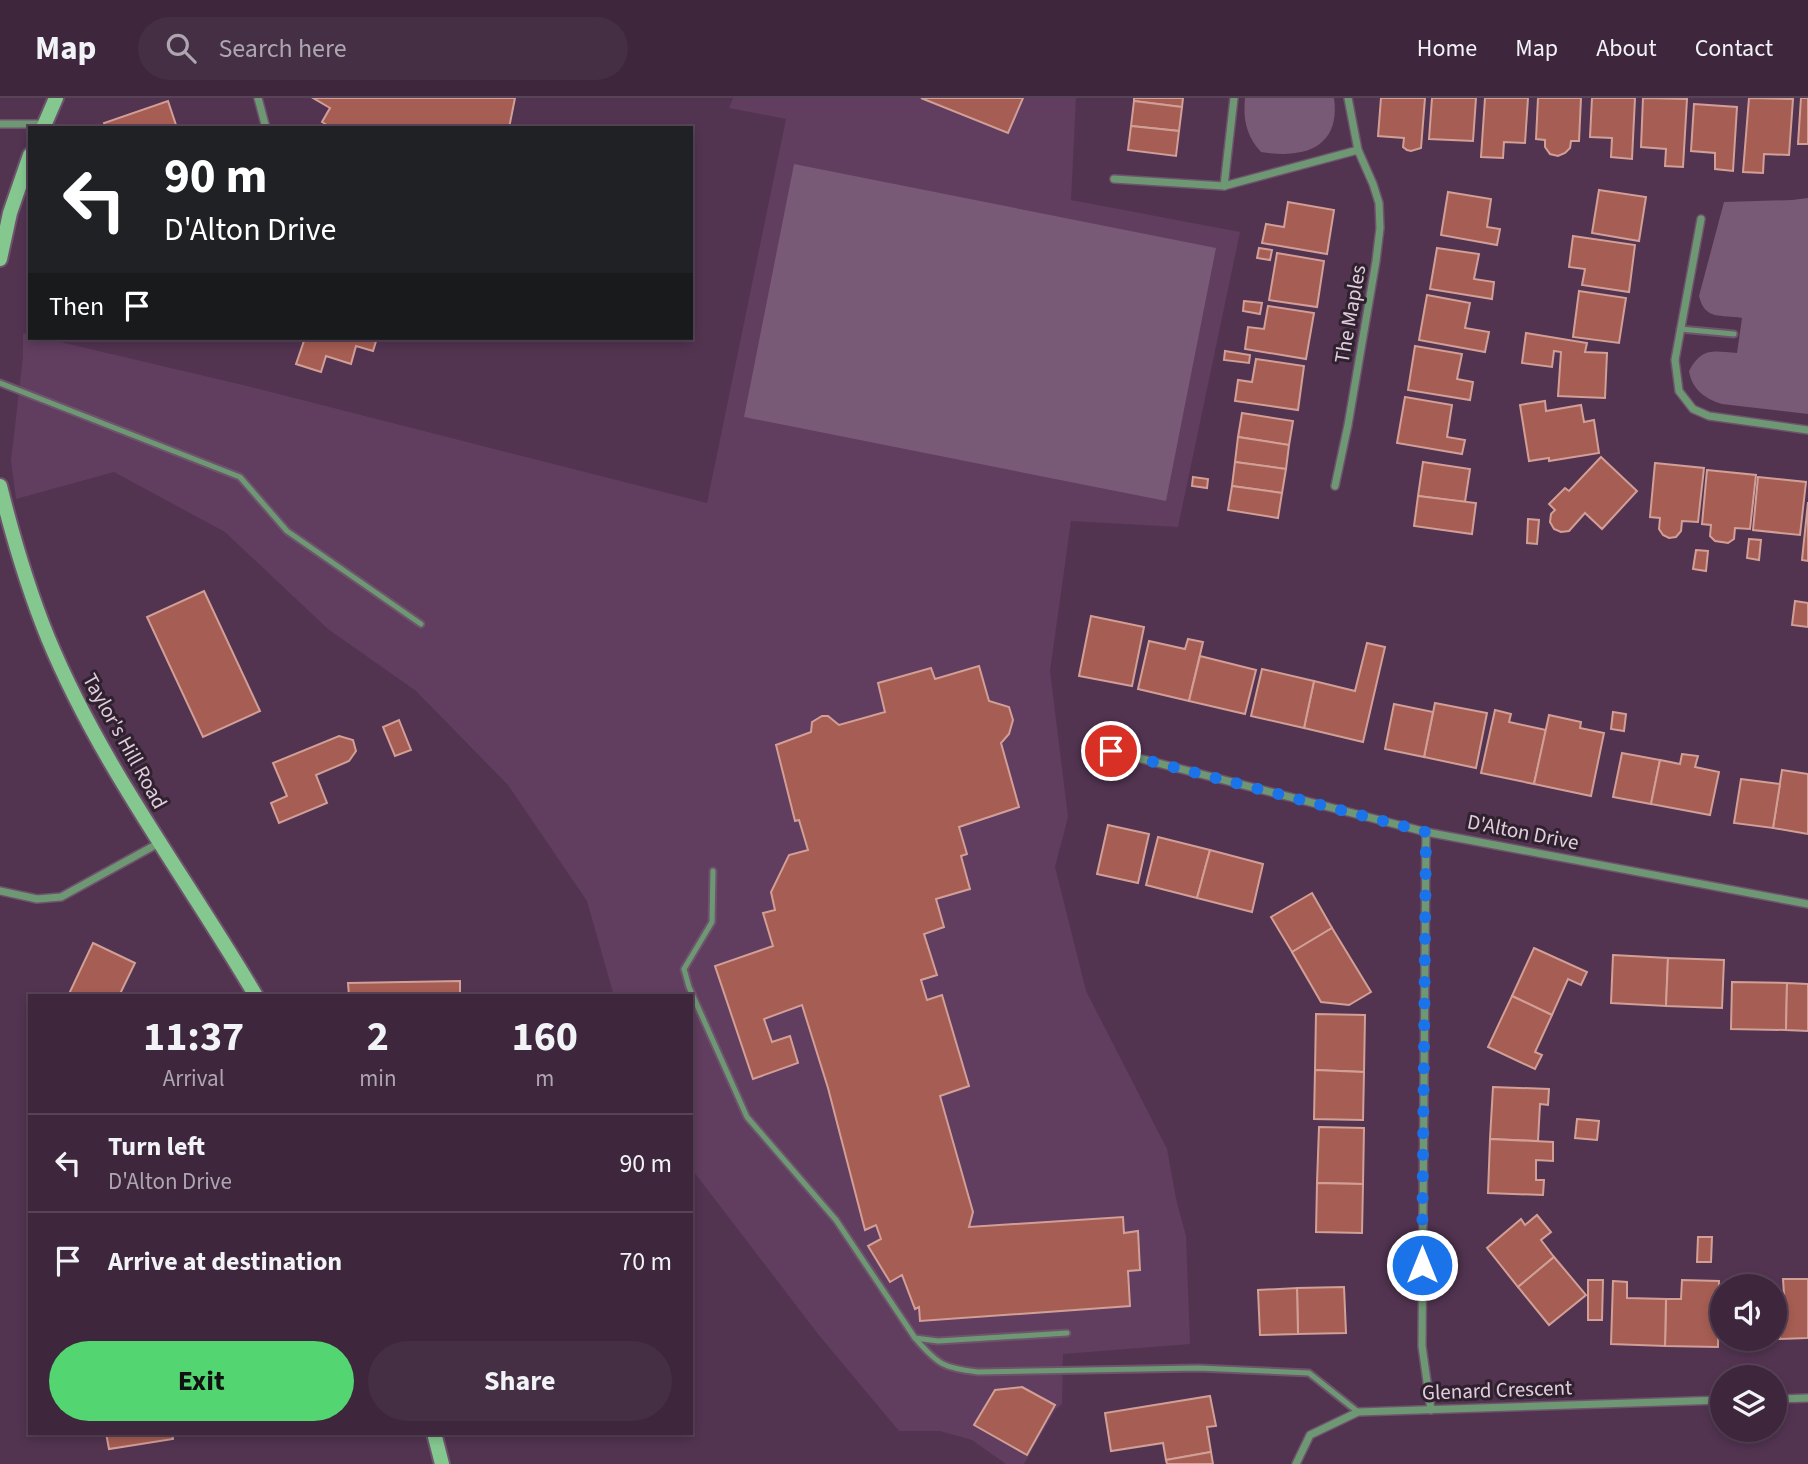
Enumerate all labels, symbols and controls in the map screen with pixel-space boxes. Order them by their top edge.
search box [138,17,628,80]
text: Map [35,25,96,72]
icon: search [162,29,200,67]
text: Search here [218,30,347,67]
text: Home [1417,31,1477,66]
text: Map [1515,31,1558,66]
text: About [1596,31,1657,66]
text: Contact [1695,31,1773,66]
text: 90 m [164,142,268,212]
icon: left [49,154,140,245]
text: D'Alton Drive [164,207,336,253]
street label: The Maples [1327,262,1373,366]
icon: arrive [118,287,156,325]
text: Then [49,288,104,325]
street label: Taylor's Hill Road [75,668,175,814]
pin [1081,721,1141,781]
icon: arrive [1092,732,1130,770]
street label: D'Alton Drive [1465,806,1581,858]
text: 11:37 [143,1007,244,1067]
text: 2 [367,1007,389,1067]
text: 160 [511,1007,578,1067]
text: Arrival [163,1062,225,1095]
text: min [359,1062,397,1095]
text: m [535,1062,554,1095]
text: Turn left [108,1128,205,1165]
icon: left [49,1144,87,1182]
text: 90 m [619,1145,672,1182]
text: D'Alton Drive [108,1165,232,1198]
position arrow [1385,1228,1459,1302]
icon: arrive [49,1242,87,1280]
text: Arrive at destination [108,1243,342,1280]
text: 70 m [619,1243,672,1280]
map controls [1710,1274,1787,1442]
button: sound [1710,1274,1787,1351]
button: Exit [49,1341,354,1421]
button: Share [368,1341,672,1421]
button: layers [1710,1365,1787,1442]
street label: Glenard Crescent [1421,1372,1573,1408]

